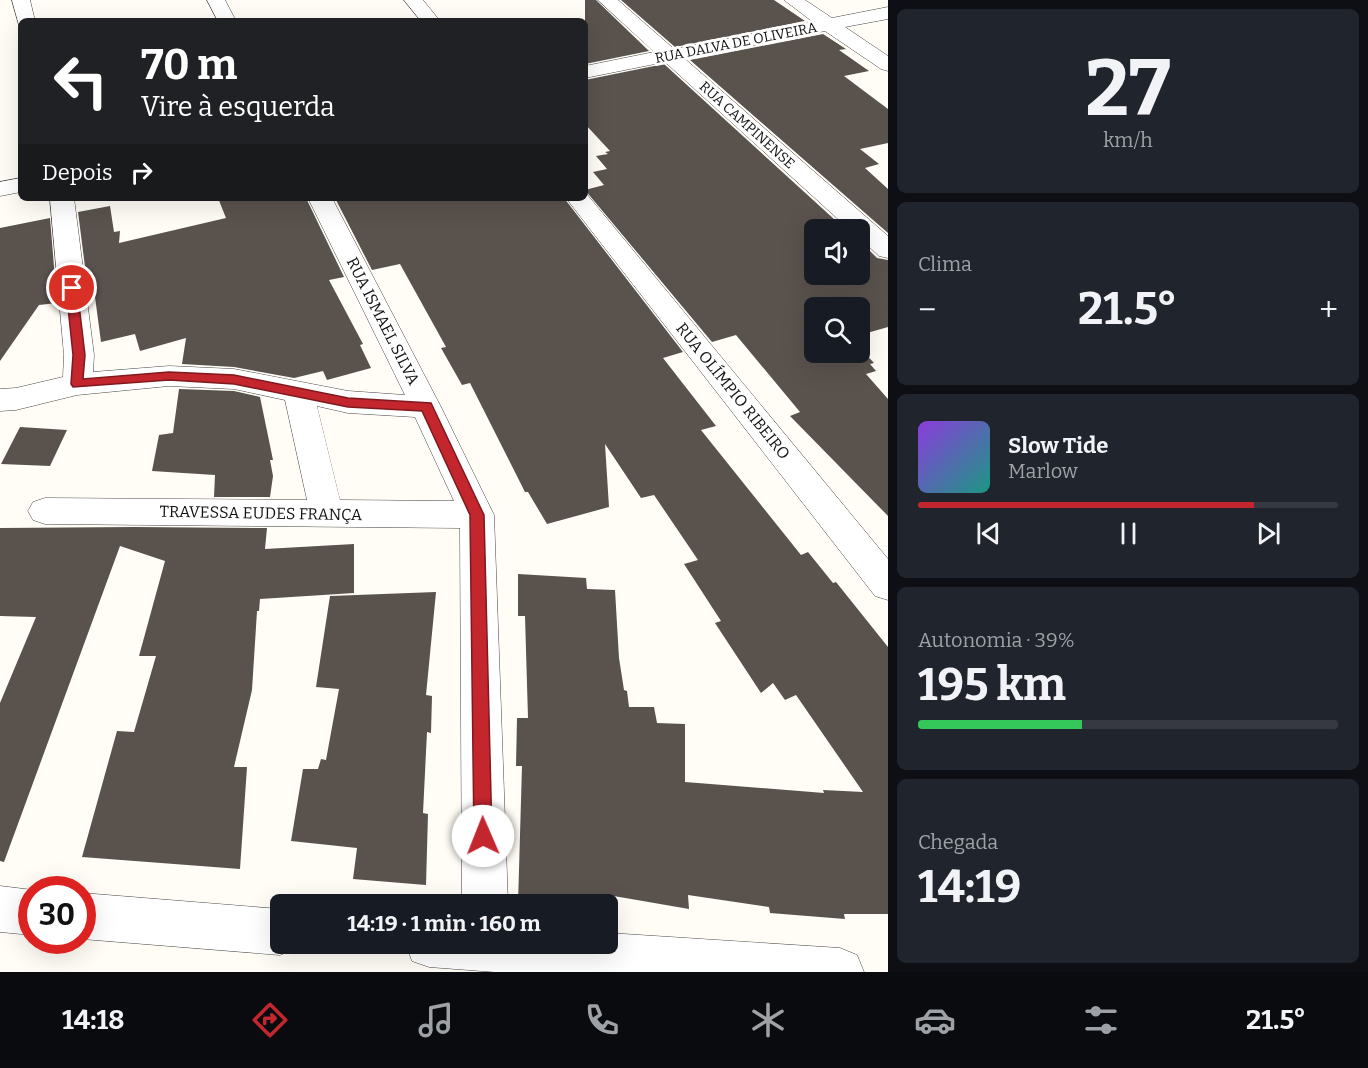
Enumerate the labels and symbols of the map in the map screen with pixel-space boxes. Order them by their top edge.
street label: RUA DALVA DE OLIVEIRA [654,19,818,67]
street label: RUA CAMPINENSE [696,78,798,172]
street label: RUA ISMAEL SILVA [343,254,424,389]
pin [46,262,97,313]
street label: RUA OLÍMPIO RIBEIRO [672,318,795,463]
street label: TRAVESSA EUDES FRANÇA [160,502,363,524]
position arrow [451,804,515,868]
speed limit sign: 30 [18,876,96,954]

